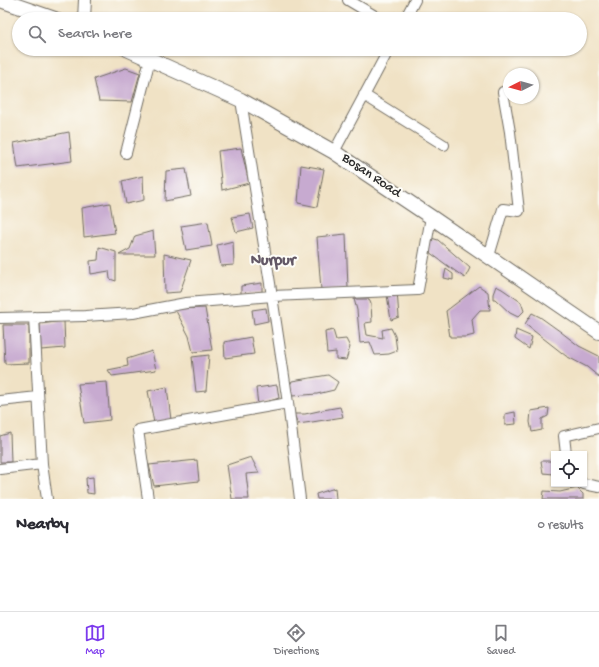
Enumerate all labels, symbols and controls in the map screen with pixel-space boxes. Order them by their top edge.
search box [12,12,587,56]
icon: search [26,23,48,45]
text: Search here [58,25,132,43]
north arrow [503,68,539,104]
street label: Bosan Road [337,149,405,203]
district label: Nurpur [251,252,298,271]
map controls [551,451,587,487]
button: locate [551,451,587,487]
text: Nearby [16,515,69,535]
text: 0 results [537,518,583,533]
tab: Map [84,622,106,658]
tab: Directions [274,622,319,658]
tab: Saved [487,622,515,658]

